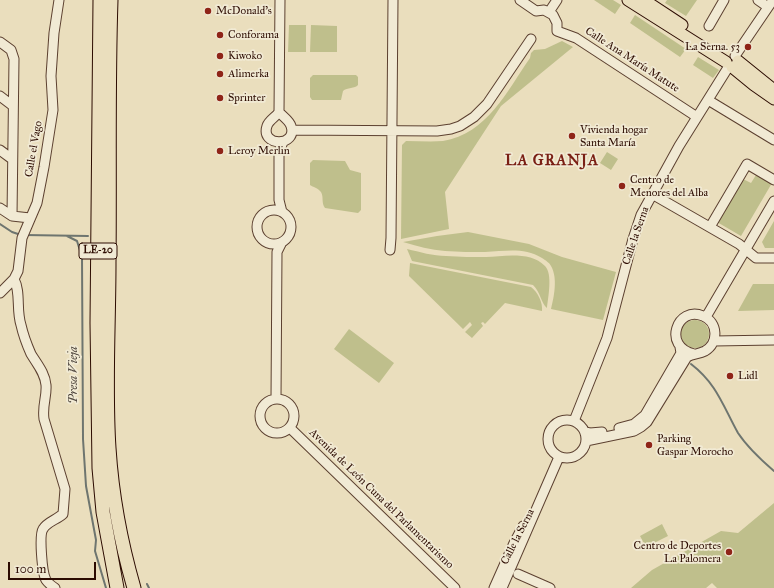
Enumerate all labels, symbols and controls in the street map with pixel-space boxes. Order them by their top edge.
place label: McDonald's [216,4,272,18]
marker: McDonald's [203,6,213,16]
street label: Calle Ana María Matute [582,25,682,95]
place label: Conforama [228,28,279,42]
marker: Conforama [215,30,225,40]
place label: La Serna. 53 [685,40,740,54]
marker: La Serna. 53 [743,42,753,52]
place label: Kiwoko [228,49,262,63]
marker: Kiwoko [215,51,225,61]
place label: Alimerka [228,67,269,81]
marker: Alimerka [215,69,225,79]
place label: Sprinter [228,91,265,105]
marker: Sprinter [215,93,225,103]
street label: Calle el Vago [23,120,45,178]
place label: Vivienda hogar Santa María [580,123,648,149]
marker: Vivienda hogar Santa María [567,131,577,141]
place label: Leroy Merlin [228,144,290,158]
marker: Leroy Merlin [215,146,225,156]
district label: LA GRANJA [505,152,599,170]
place label: Centro de Menores del Alba [630,173,708,199]
marker: Centro de Menores del Alba [617,181,627,191]
street label: Calle la Serna [620,205,652,267]
road number: LE-20 [79,243,117,259]
water label: Presa Vieja [67,346,81,404]
place label: Lidl [738,369,758,383]
marker: Lidl [725,371,735,381]
street label: Avenida de León Cuna del Parlamentarismo [306,426,456,572]
place label: Parking Gaspar Morocho [657,432,733,458]
marker: Parking Gaspar Morocho [644,440,654,450]
street label: Calle la Serna [498,507,538,567]
place label: Centro de Deportes La Palomera [634,539,721,565]
marker: Centro de Deportes La Palomera [724,547,734,557]
scale bar [10,554,98,580]
text: 100 m [15,562,46,576]

